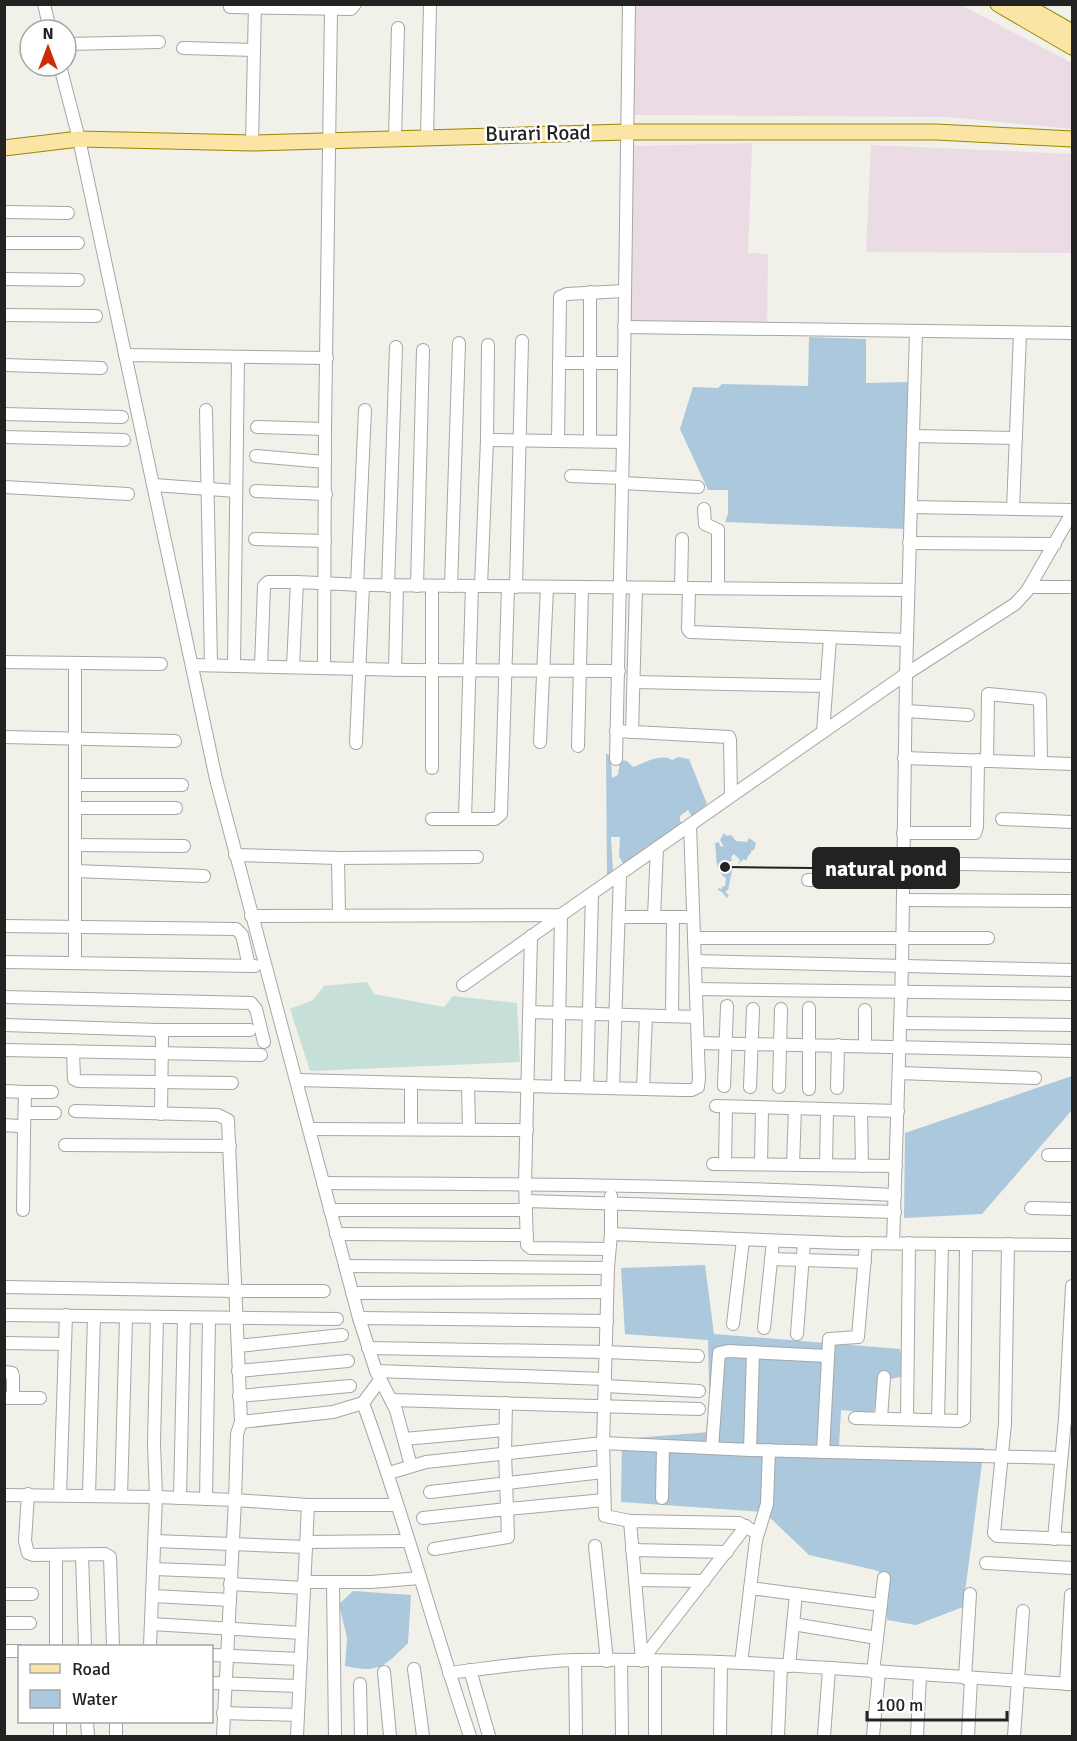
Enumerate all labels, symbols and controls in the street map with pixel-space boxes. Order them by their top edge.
north arrow [18,18,78,78]
text: N [42,24,54,44]
street label: Burari Road [485,119,591,147]
callout: natural pond [813,848,959,888]
text: natural pond [825,855,947,882]
legend [18,1645,213,1723]
text: Road [72,1658,111,1680]
scale bar [867,1684,1006,1722]
text: Water [72,1688,118,1710]
text: 100 m [876,1694,923,1716]

